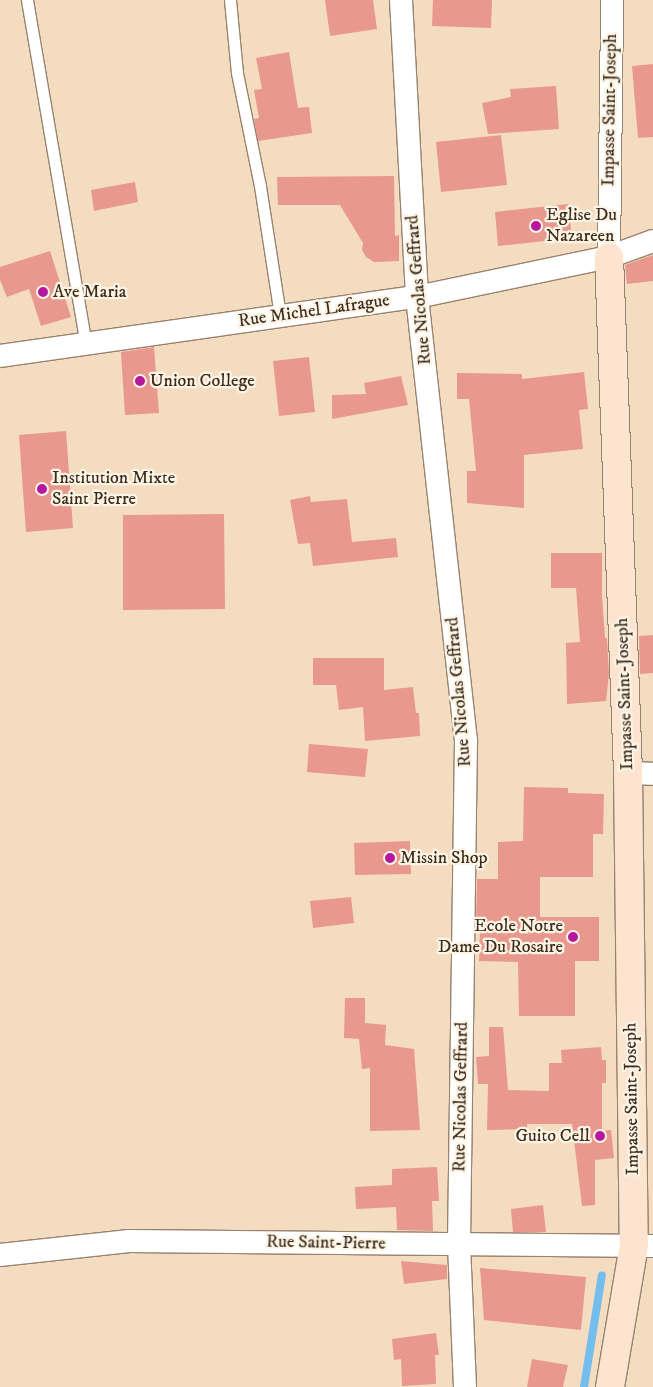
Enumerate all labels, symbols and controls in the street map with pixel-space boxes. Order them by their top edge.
street label: Impasse Saint-Joseph [598,34,622,186]
place label: Eglise Du Nazareen [546,205,617,248]
street label: Rue Nicolas Geffrard [402,214,436,366]
marker: Eglise Du Nazareen [530,220,542,232]
place label: Ave Maria [53,281,126,303]
marker: Ave Maria [37,286,49,298]
street label: Rue Michel Lafrague [237,290,391,332]
place label: Union College [150,370,255,392]
marker: Union College [134,375,146,387]
place label: Institution Mixte Saint Pierre [52,468,175,510]
marker: Institution Mixte Saint Pierre [36,483,48,495]
street label: Rue Nicolas Geffrard [442,616,476,768]
street label: Impasse Saint-Joseph [612,617,638,771]
place label: Missin Shop [400,847,488,869]
marker: Missin Shop [384,852,396,864]
place label: Ecole Notre Dame Du Rosaire [438,916,563,959]
marker: Ecole Notre Dame Du Rosaire [567,931,579,943]
street label: Rue Nicolas Geffrard [449,1022,473,1172]
street label: Impasse Saint-Joseph [620,1023,644,1175]
place label: Guito Cell [516,1125,590,1147]
marker: Guito Cell [594,1130,606,1142]
street label: Rue Saint-Pierre [266,1231,386,1255]

